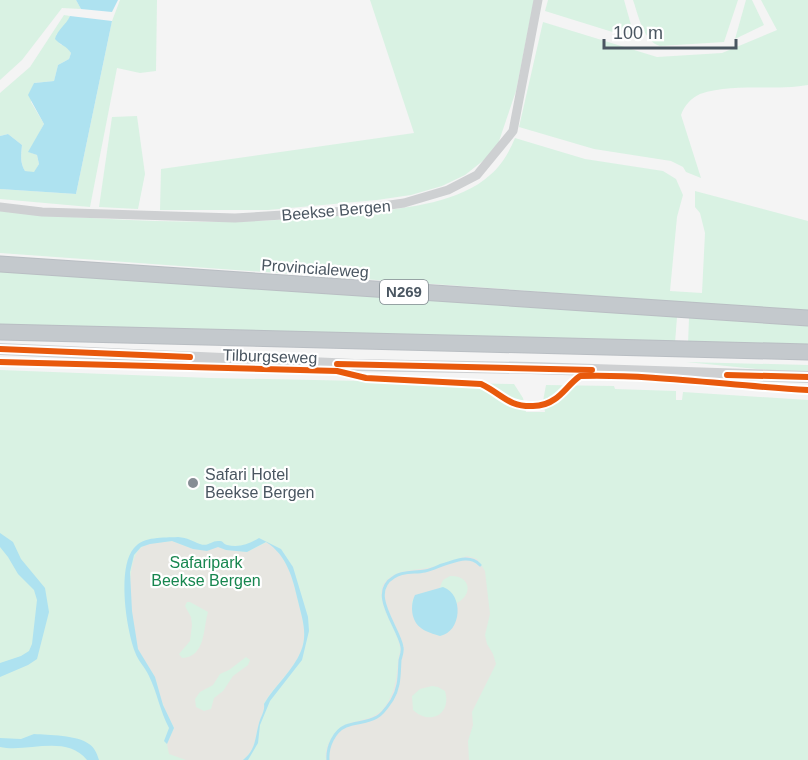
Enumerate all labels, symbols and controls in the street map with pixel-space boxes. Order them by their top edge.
scale bar [604,12,736,50]
text: 100 m [613,23,663,43]
street label: Beekse Bergen [281,197,391,224]
street label: Provincialeweg [261,256,369,281]
road number: N269 [380,280,428,304]
street label: Tilburgseweg [222,346,318,367]
place label: Safari Hotel Beekse Bergen [205,466,314,501]
marker: Safari Hotel Beekse Bergen [186,476,200,490]
park label: Safaripark Beekse Bergen [151,554,261,589]

